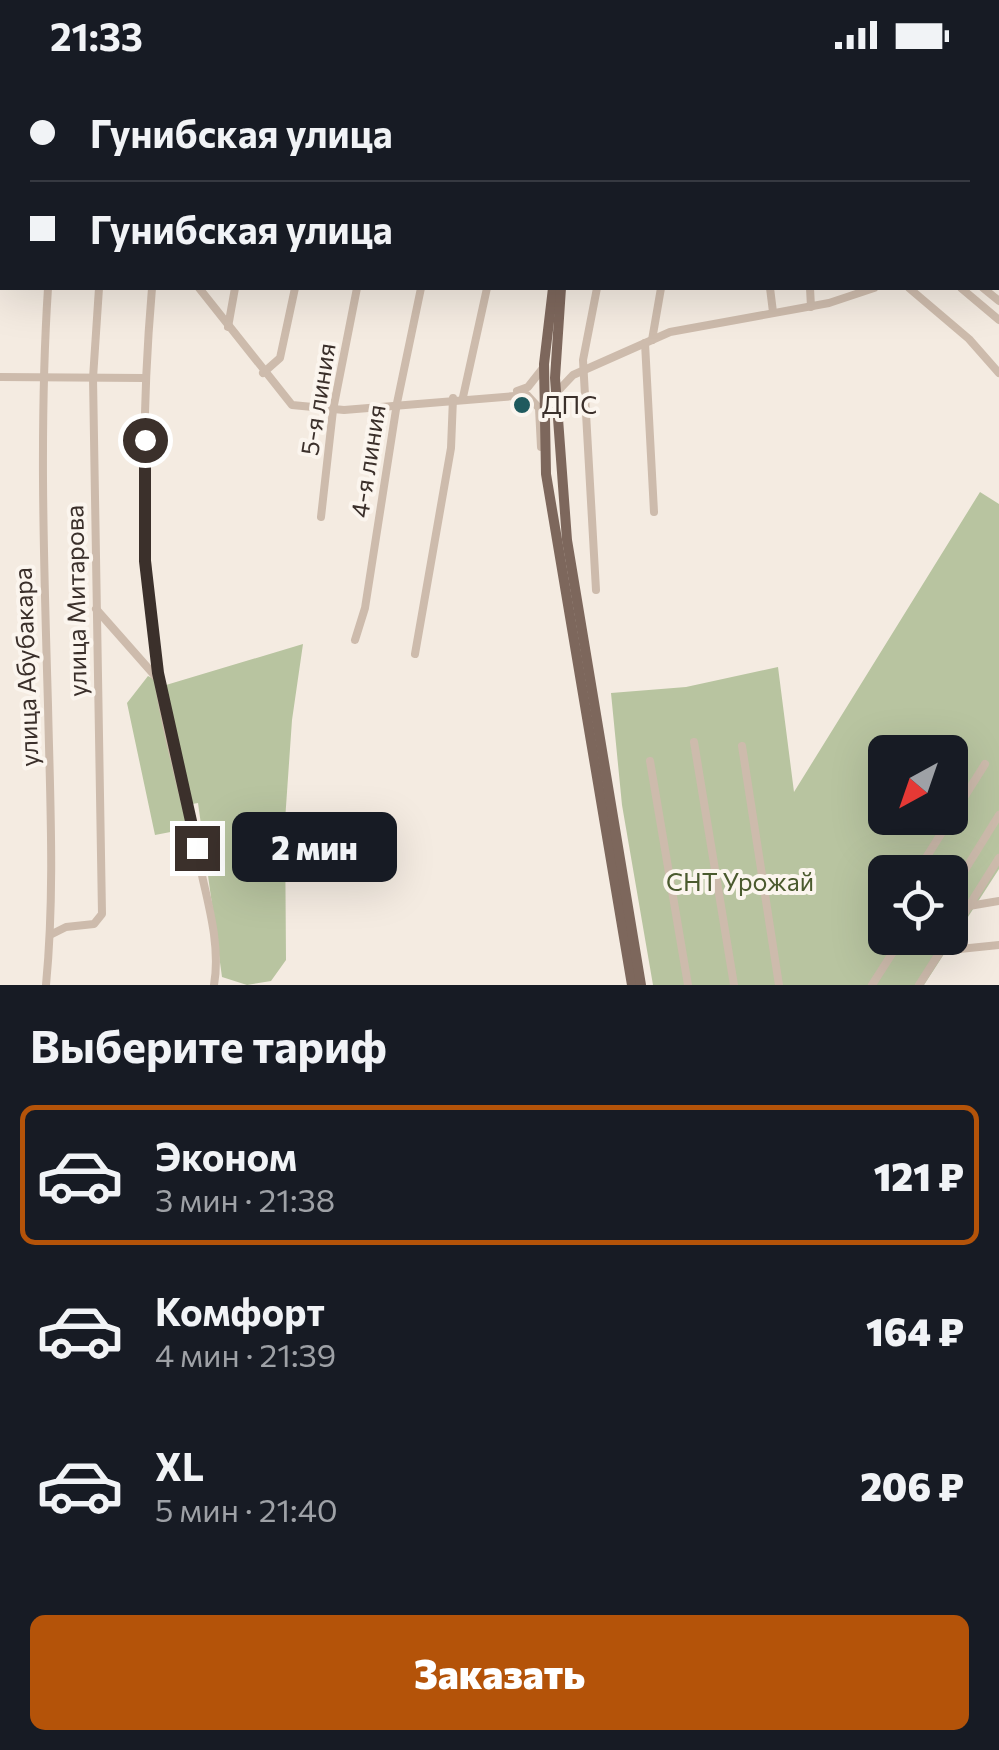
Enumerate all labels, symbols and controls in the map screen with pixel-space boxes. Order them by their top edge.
text: 21:33 [50,12,143,59]
text: Гунибская улица [90,109,393,156]
text: Гунибская улица [90,205,393,252]
street label: 5-я линия [293,341,341,457]
place label: ДПС [542,389,597,419]
marker: ДПС [511,394,533,416]
street label: 4-я линия [343,402,391,519]
route start [123,418,168,463]
street label: улица Митарова [58,505,92,697]
street label: улица Абубакара [7,567,43,767]
north arrow [868,735,968,835]
map controls [868,735,968,955]
callout: 2 мин [232,813,397,883]
route end [175,826,220,871]
text: 2 мин [271,827,358,867]
button: locate [868,855,968,955]
park label: СНТ Урожай [666,866,814,896]
text: Выберите тариф [30,1017,387,1072]
icon: car [35,1130,125,1220]
text: Эконом [155,1132,297,1179]
text: 121 ₽ [874,1152,964,1199]
text: 3 мин · 21:38 [155,1179,335,1219]
icon: car [35,1285,125,1375]
text: Комфорт [155,1287,325,1334]
text: 164 ₽ [866,1307,964,1354]
text: 4 мин · 21:39 [155,1334,336,1374]
icon: car [35,1440,125,1530]
text: XL [155,1442,204,1489]
text: 206 ₽ [860,1462,964,1509]
text: 5 мин · 21:40 [155,1489,338,1529]
button: Заказать [30,1615,969,1730]

